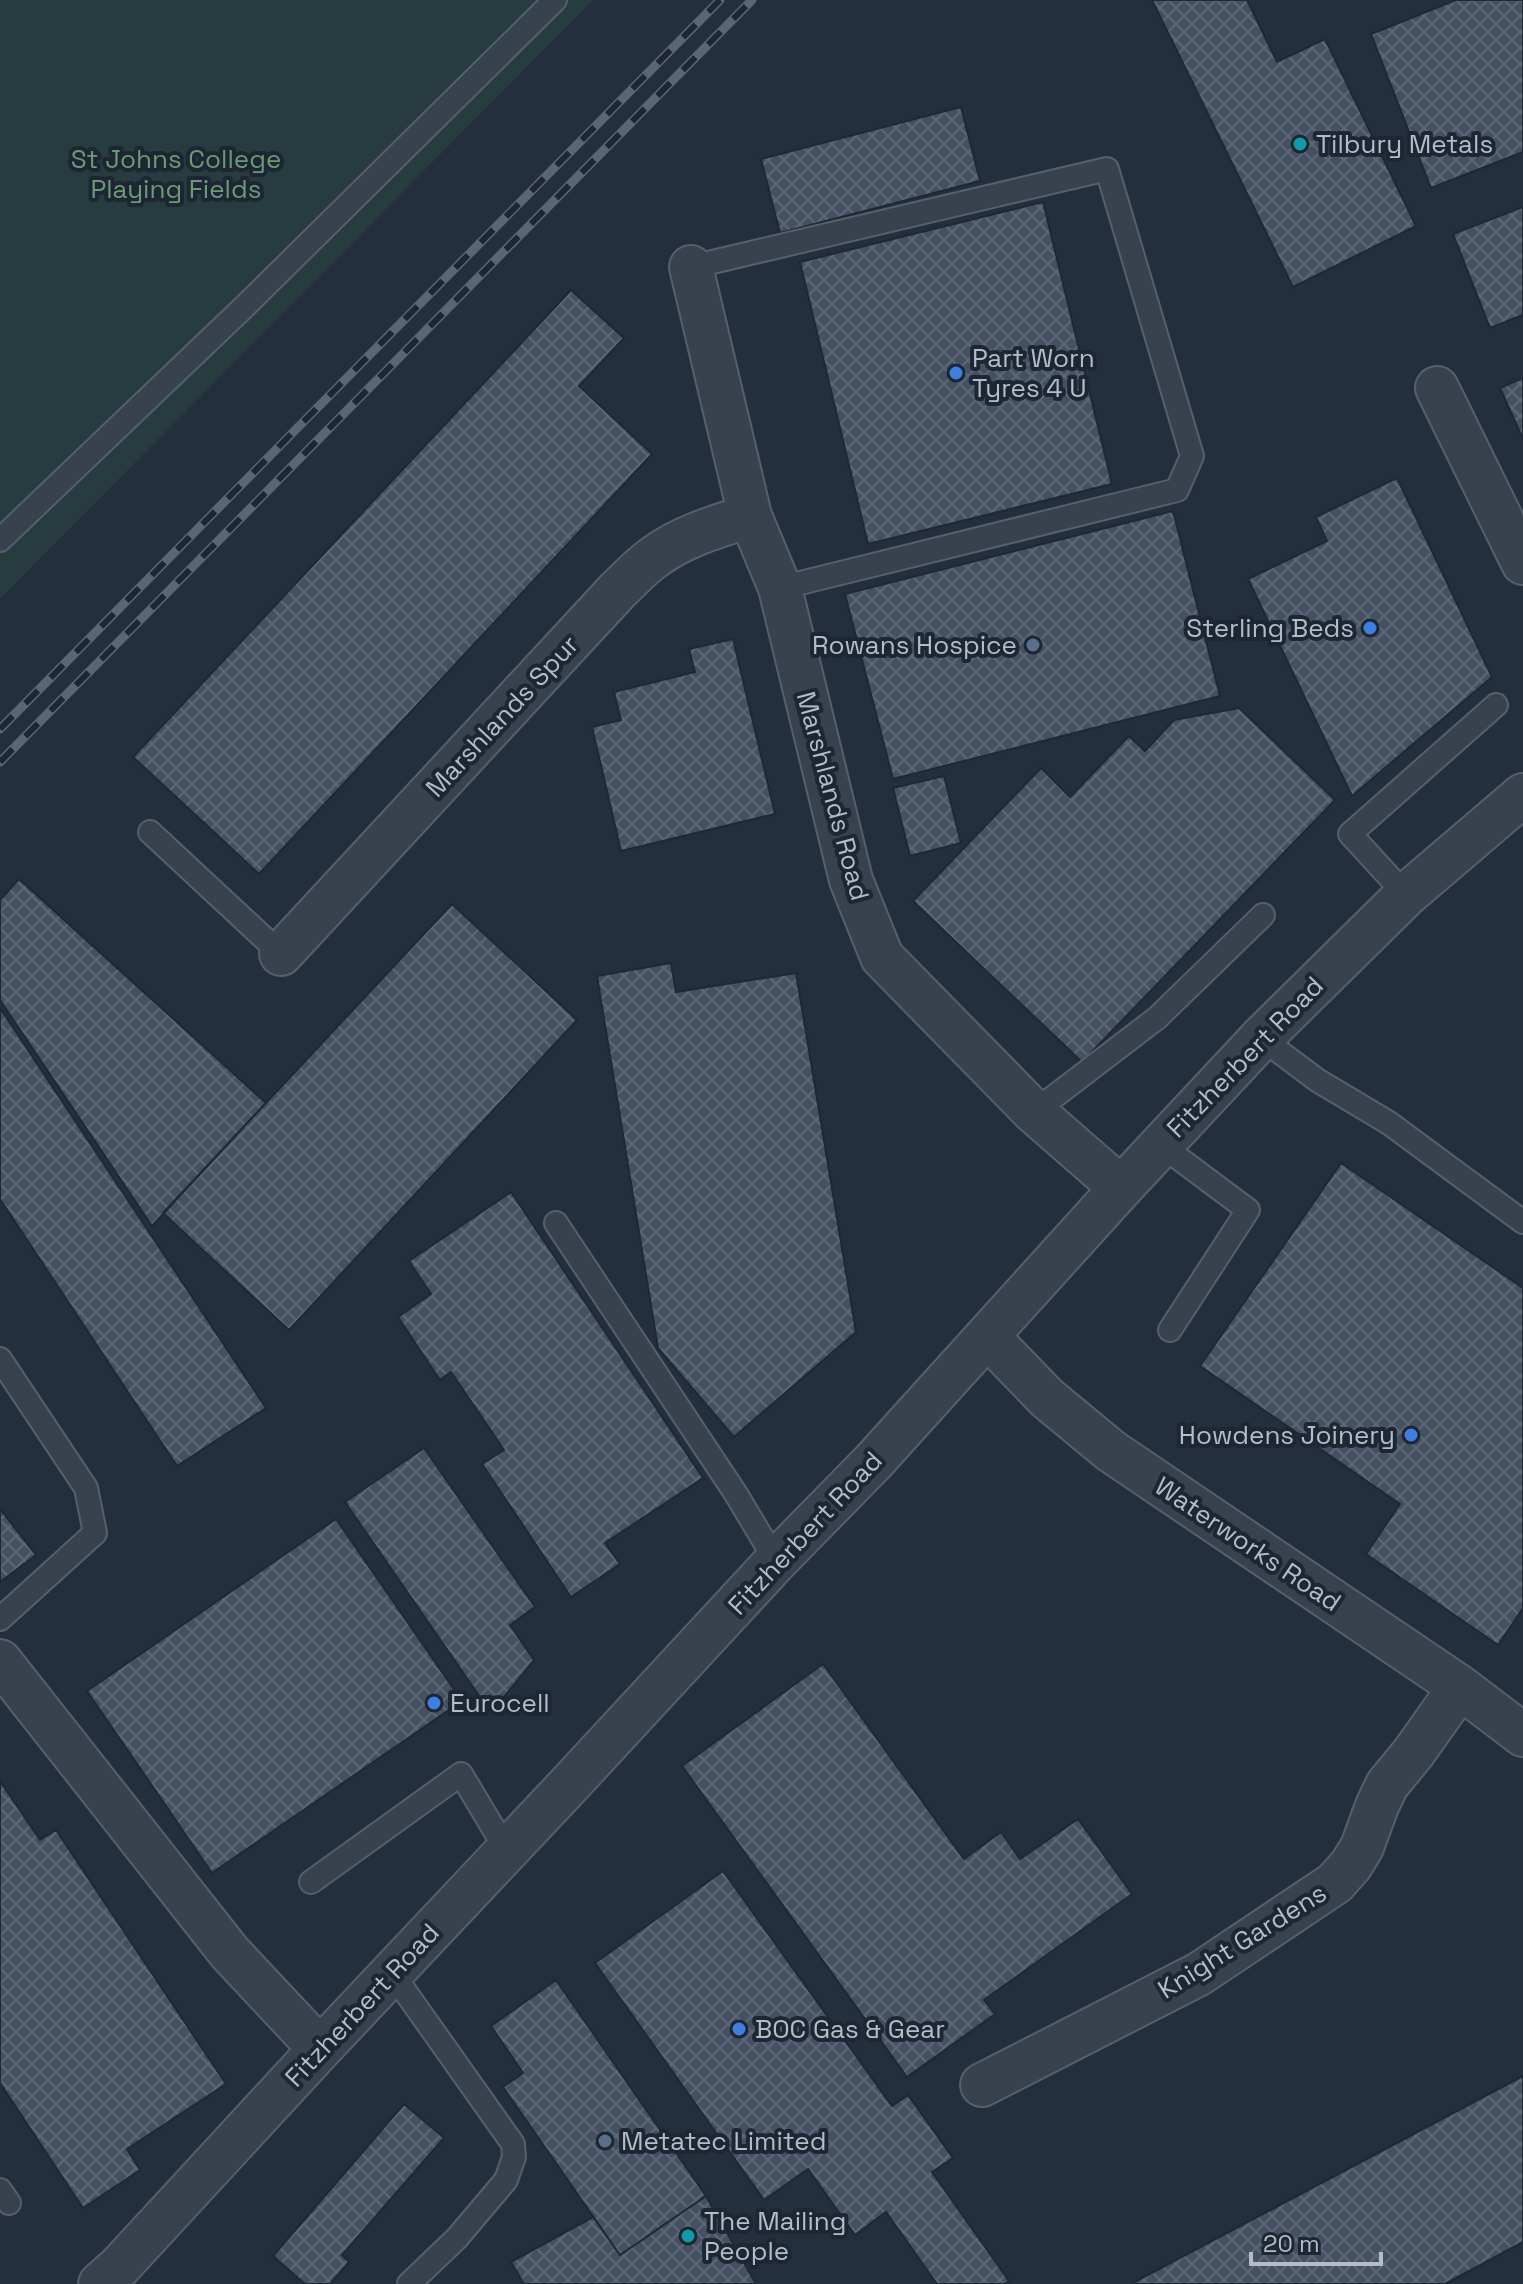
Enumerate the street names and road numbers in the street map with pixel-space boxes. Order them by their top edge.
street label: Marshlands Spur [418,628,586,804]
street label: Marshlands Road [789,688,877,904]
street label: Fitzherbert Road [1159,969,1331,1145]
street label: Fitzherbert Road [720,1444,890,1622]
street label: Waterworks Road [1148,1469,1348,1619]
street label: Knight Gardens [1151,1876,1333,2006]
street label: Fitzherbert Road [277,1916,447,2094]

